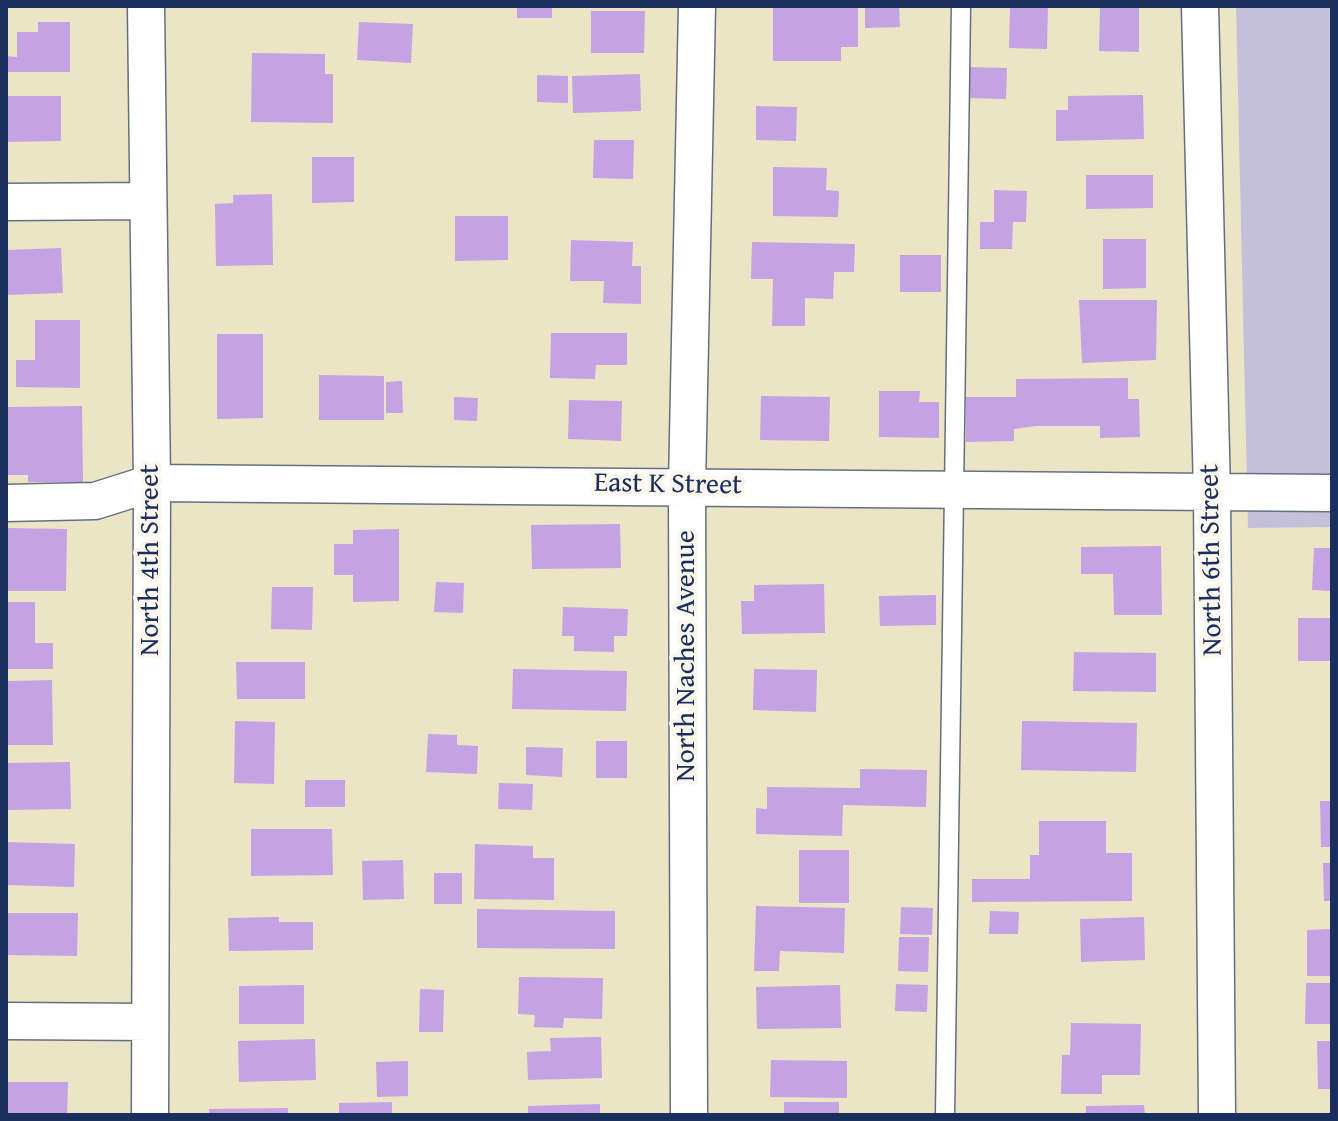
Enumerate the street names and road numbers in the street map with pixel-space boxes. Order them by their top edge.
street label: North 4th Street [134,464,168,656]
street label: North 6th Street [1194,464,1230,656]
street label: East K Street [594,467,742,503]
street label: North Naches Avenue [670,530,704,782]

